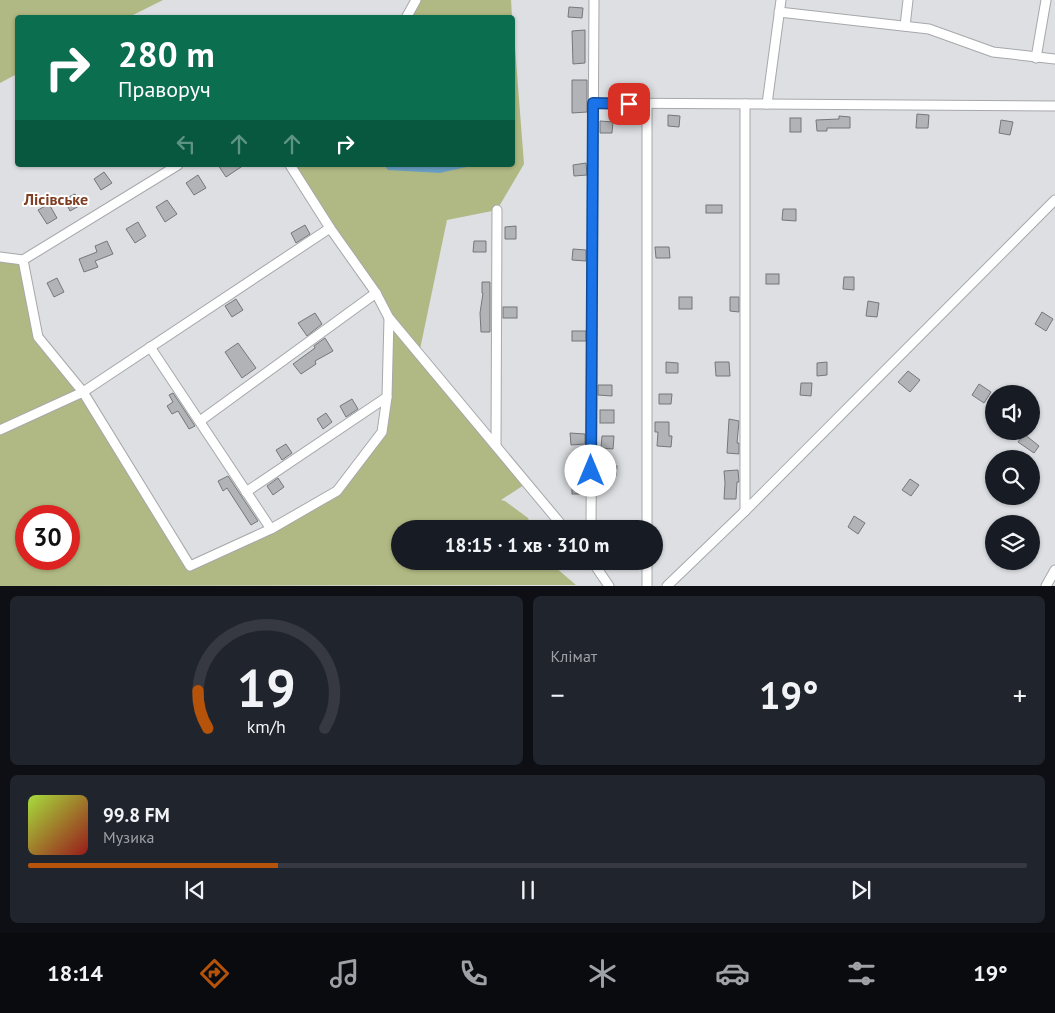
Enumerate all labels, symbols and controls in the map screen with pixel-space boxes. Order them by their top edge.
text: 280 m [118,31,215,77]
icon: right [35,35,100,100]
text: Праворуч [118,75,211,103]
pin [608,83,650,125]
icon: arrive [615,90,643,118]
icon: left [172,130,200,158]
icon: ahead [225,130,253,158]
icon: ahead [278,130,306,158]
icon: right [331,130,359,158]
district label: Лісівське [23,189,88,209]
map controls [985,385,1040,570]
button: sound [985,385,1040,440]
position arrow [564,444,616,496]
button: search [985,450,1040,505]
speed limit sign: 30 [15,505,80,570]
button: layers [985,515,1040,570]
text: 18:15 · 1 хв · 310 m [445,533,609,557]
text: Клімат [551,646,597,666]
text: 19 [237,654,296,721]
text: 19° [759,670,819,719]
text: − [551,676,565,713]
text: + [1013,676,1027,713]
text: km/h [247,715,286,738]
text: 99.8 FM [103,803,170,827]
text: Музика [103,827,155,847]
icon: previous [181,876,209,904]
icon: pause [514,876,542,904]
icon: next [847,876,875,904]
icon: directions [197,956,232,991]
icon: music [327,956,362,991]
icon: phone [456,956,491,991]
icon: climate [585,956,620,991]
icon: car [715,956,750,991]
icon: filters [844,956,879,991]
text: 18:14 [47,959,103,987]
text: 19° [973,959,1008,987]

